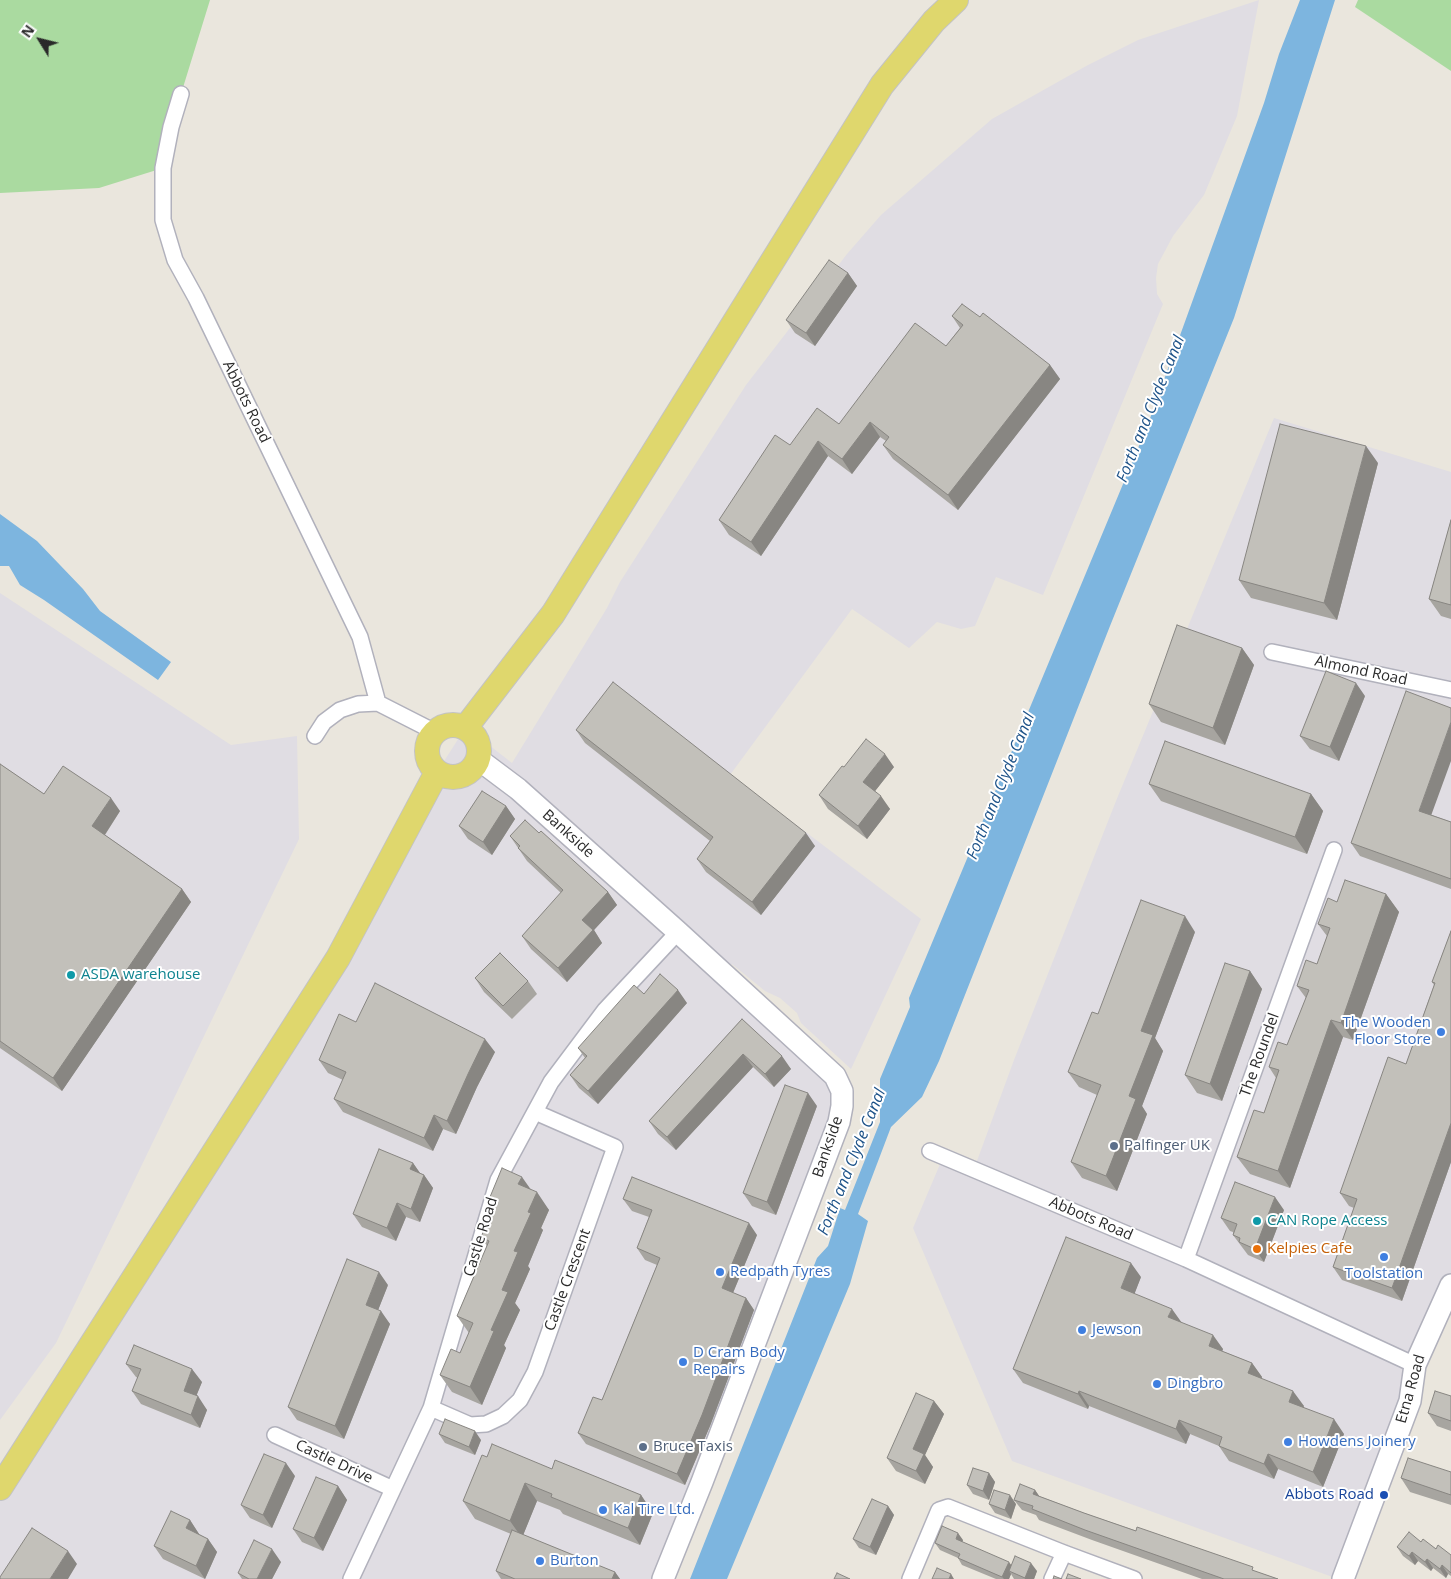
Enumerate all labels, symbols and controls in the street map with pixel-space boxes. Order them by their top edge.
north arrow [15,15,65,65]
text: N [16,21,38,41]
water label: Forth and Clyde Canal [1113,333,1189,485]
street label: Abbots Road [218,358,274,446]
street label: Almond Road [1313,652,1409,690]
water label: Forth and Clyde Canal [963,710,1039,862]
street label: Bankside [538,806,598,862]
place label: ASDA warehouse [81,966,200,984]
marker: ASDA warehouse [65,969,77,981]
street label: The Roundel [1237,1011,1283,1099]
place label: The Wooden Floor Store [1343,1014,1431,1049]
marker: The Wooden Floor Store [1435,1026,1447,1038]
water label: Forth and Clyde Canal [814,1086,890,1238]
street label: Bankside [809,1114,847,1180]
place label: Palfinger UK [1124,1137,1210,1155]
marker: Palfinger UK [1108,1140,1120,1152]
street label: Abbots Road [1046,1193,1136,1245]
street label: Castle Road [460,1195,502,1279]
place label: CAN Rope Access [1267,1212,1387,1230]
marker: CAN Rope Access [1251,1215,1263,1227]
street label: Castle Crescent [541,1226,595,1334]
place label: Kelpies Cafe [1267,1240,1352,1258]
marker: Kelpies Cafe [1251,1243,1263,1255]
marker: Toolstation [1378,1251,1390,1263]
place label: Redpath Tyres [730,1263,830,1281]
place label: Toolstation [1345,1265,1423,1283]
marker: Redpath Tyres [714,1266,726,1278]
place label: Jewson [1092,1321,1141,1339]
marker: Jewson [1076,1324,1088,1336]
place label: D Cram Body Repairs [693,1344,785,1379]
street label: Etna Road [1393,1352,1429,1426]
marker: D Cram Body Repairs [677,1356,689,1368]
place label: Dingbro [1167,1375,1223,1393]
marker: Dingbro [1151,1378,1163,1390]
place label: Howdens Joinery [1298,1433,1416,1451]
street label: Castle Drive [293,1436,375,1488]
marker: Howdens Joinery [1282,1436,1294,1448]
place label: Bruce Taxis [653,1438,733,1456]
marker: Bruce Taxis [637,1441,649,1453]
place label: Abbots Road [1285,1486,1374,1504]
marker: Abbots Road [1378,1489,1390,1501]
place label: Kal Tire Ltd. [613,1501,695,1519]
marker: Kal Tire Ltd. [597,1504,609,1516]
place label: Burton [550,1552,599,1570]
marker: Burton [534,1555,546,1567]

